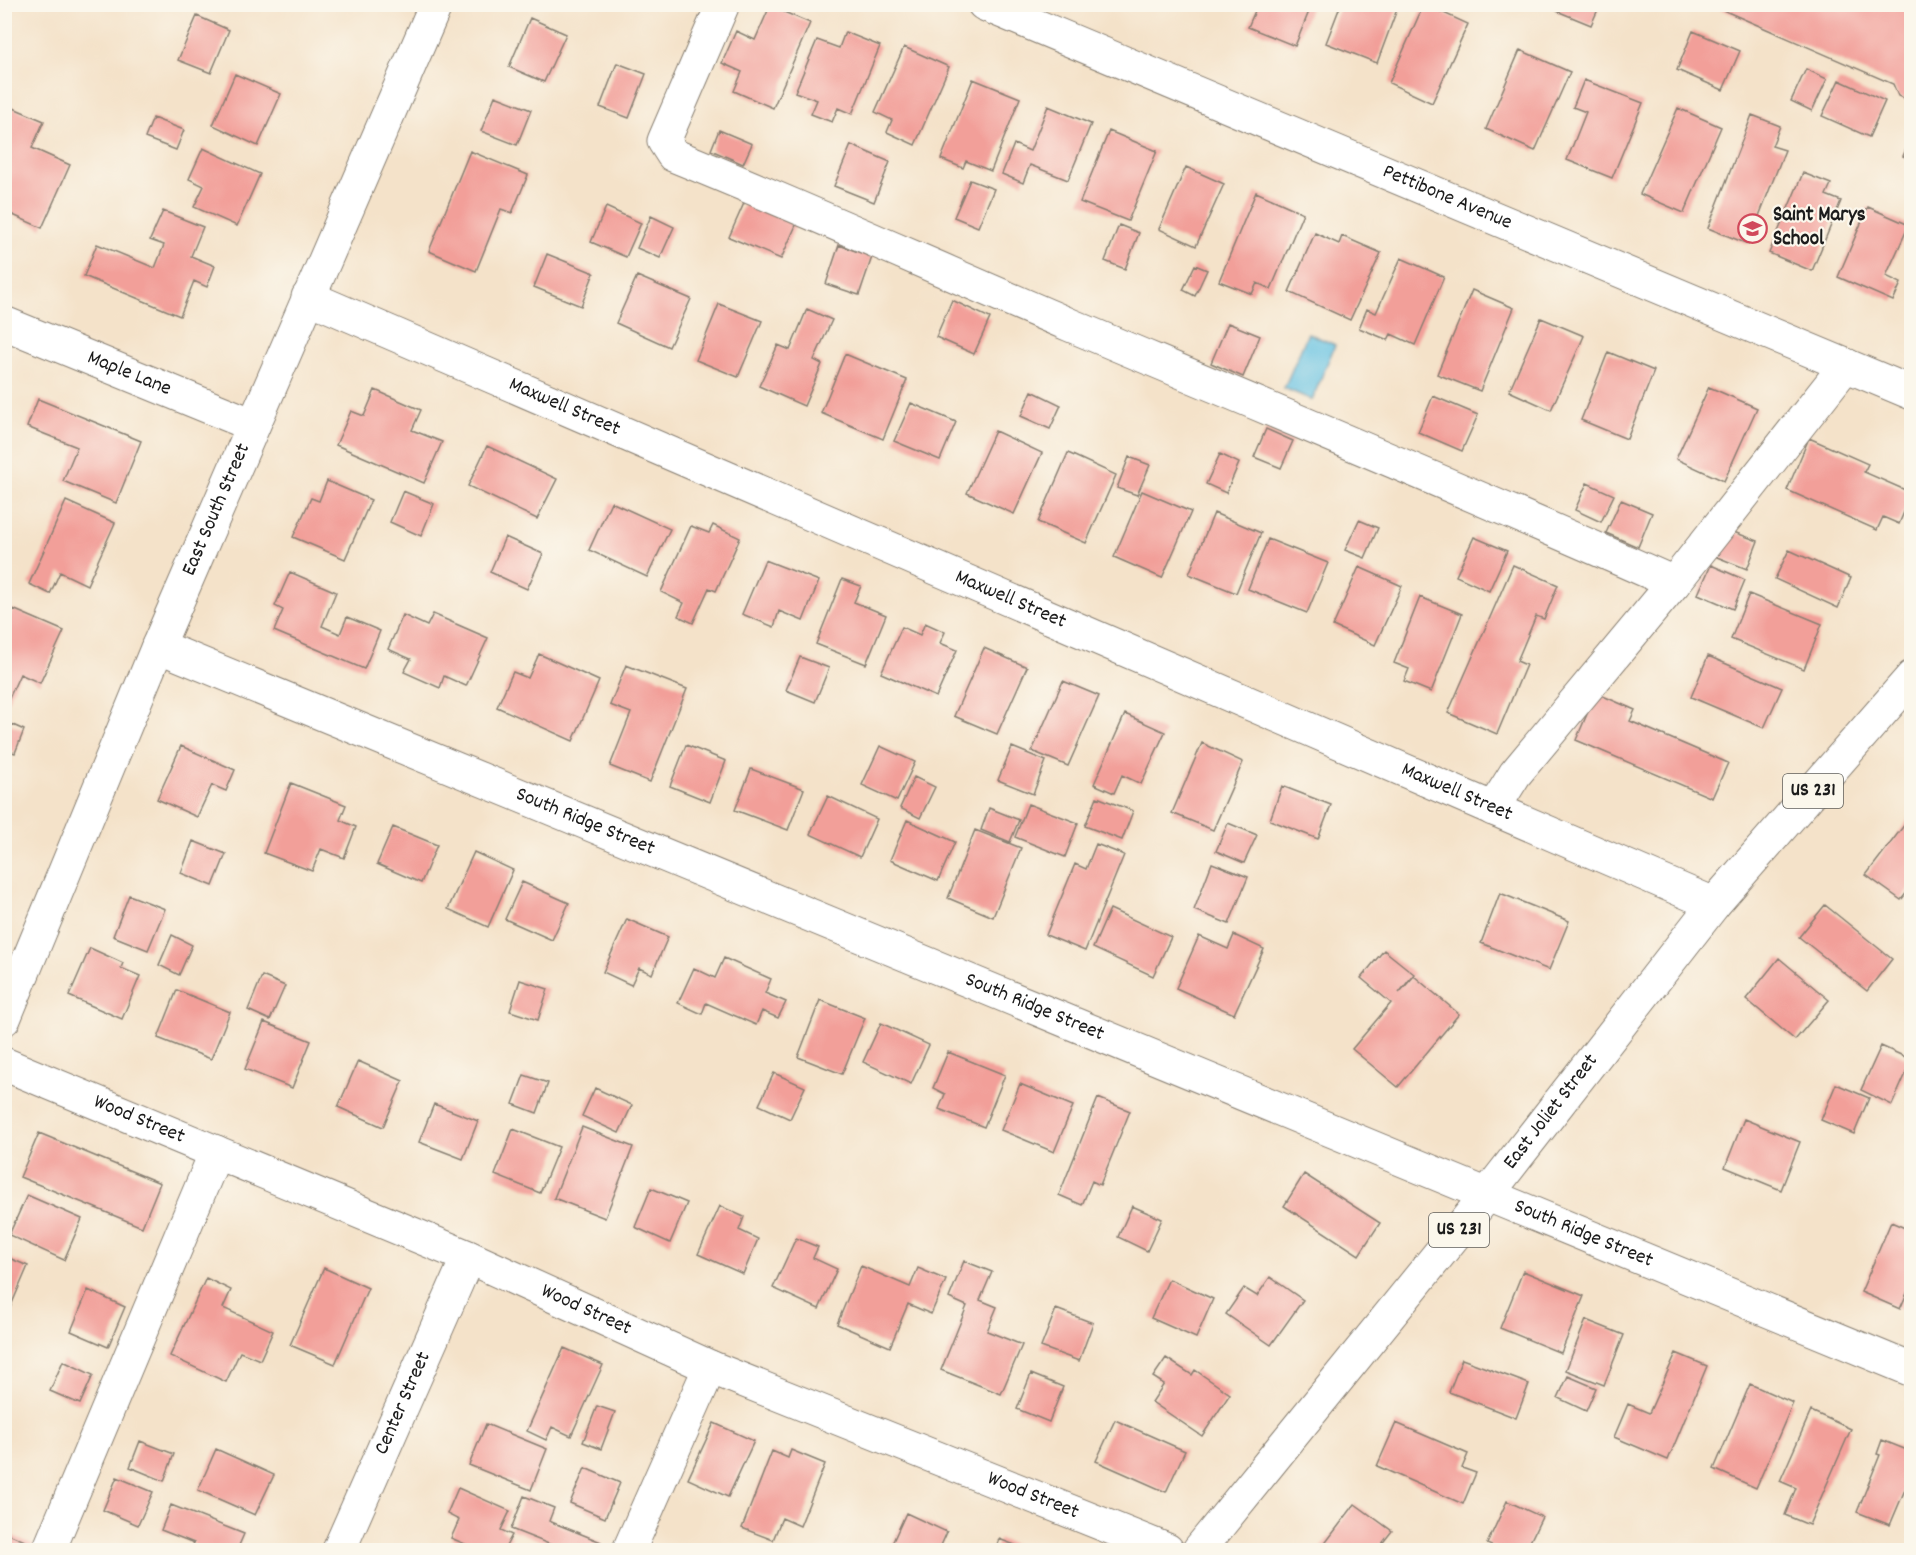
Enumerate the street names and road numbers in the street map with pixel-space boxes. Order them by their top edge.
street label: Pettibone Avenue [1378,158,1516,239]
street label: Maple Lane [82,344,175,405]
street label: Maxwell Street [504,370,625,445]
street label: East South Street [175,439,259,581]
street label: Maxwell Street [950,563,1071,638]
street label: Maxwell Street [1396,756,1517,830]
road number: US 231 [1783,774,1843,808]
street label: South Ridge Street [511,780,659,864]
street label: South Ridge Street [960,966,1109,1050]
street label: East Joliet Street [1497,1048,1606,1177]
street label: Wood Street [88,1088,189,1153]
street label: South Ridge Street [1509,1192,1658,1277]
road number: US 231 [1429,1213,1489,1247]
street label: Wood Street [536,1277,636,1344]
street label: Center Street [368,1347,439,1460]
street label: Wood Street [982,1464,1083,1528]

